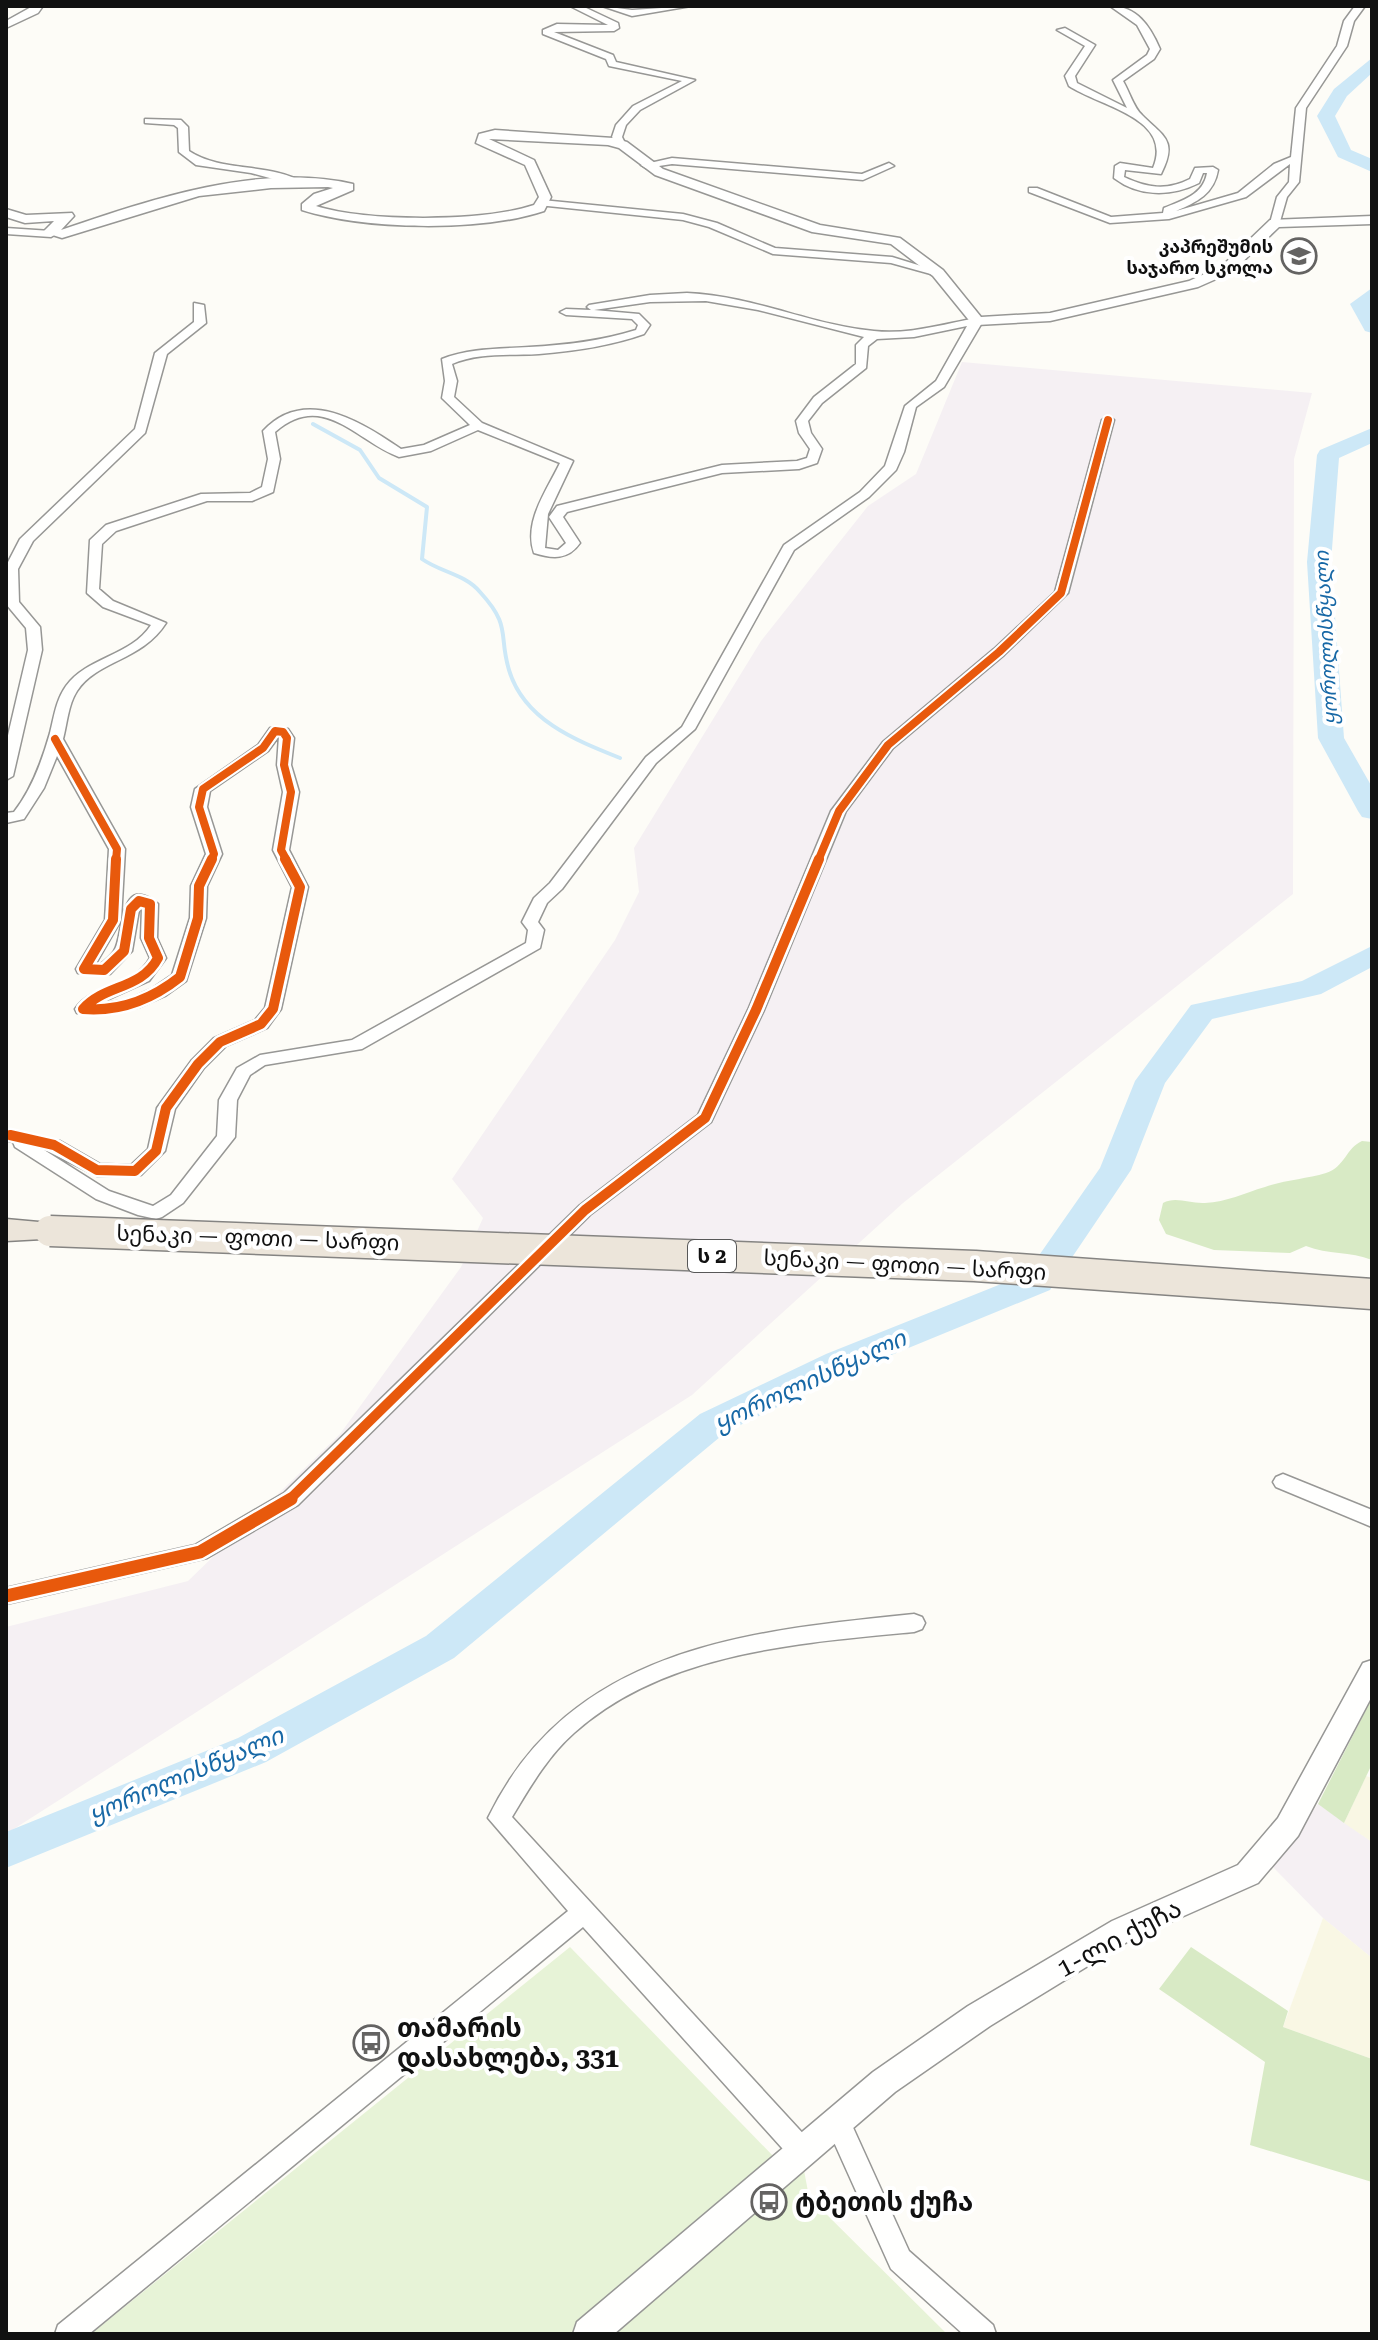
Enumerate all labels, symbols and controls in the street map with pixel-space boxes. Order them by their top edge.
place label: კაპრეშუმის საჯარო სკოლა [1126,236,1273,279]
school or university icon: კაპრეშუმის საჯარო სკოლა [1280,237,1318,275]
water label: ყოროლისწყალი [1309,549,1343,725]
street label: სენაკი — ფოთი — სარფი [116,1221,400,1255]
road number: ს 2 [688,1240,736,1272]
street label: სენაკი — ფოთი — სარფი [763,1245,1047,1285]
water label: ყოროლისწყალი [710,1324,911,1438]
water label: ყოროლისწყალი [85,1721,289,1829]
street label: 1-ლი ქუჩა [1052,1893,1187,1984]
place label: თამარის დასახლება, 331 [397,2013,619,2075]
bus stop icon: თამარის დასახლება, 331 [352,2024,390,2062]
bus stop icon: ტბეთის ქუჩა [750,2183,788,2221]
place label: ტბეთის ქუჩა [795,2187,973,2218]

